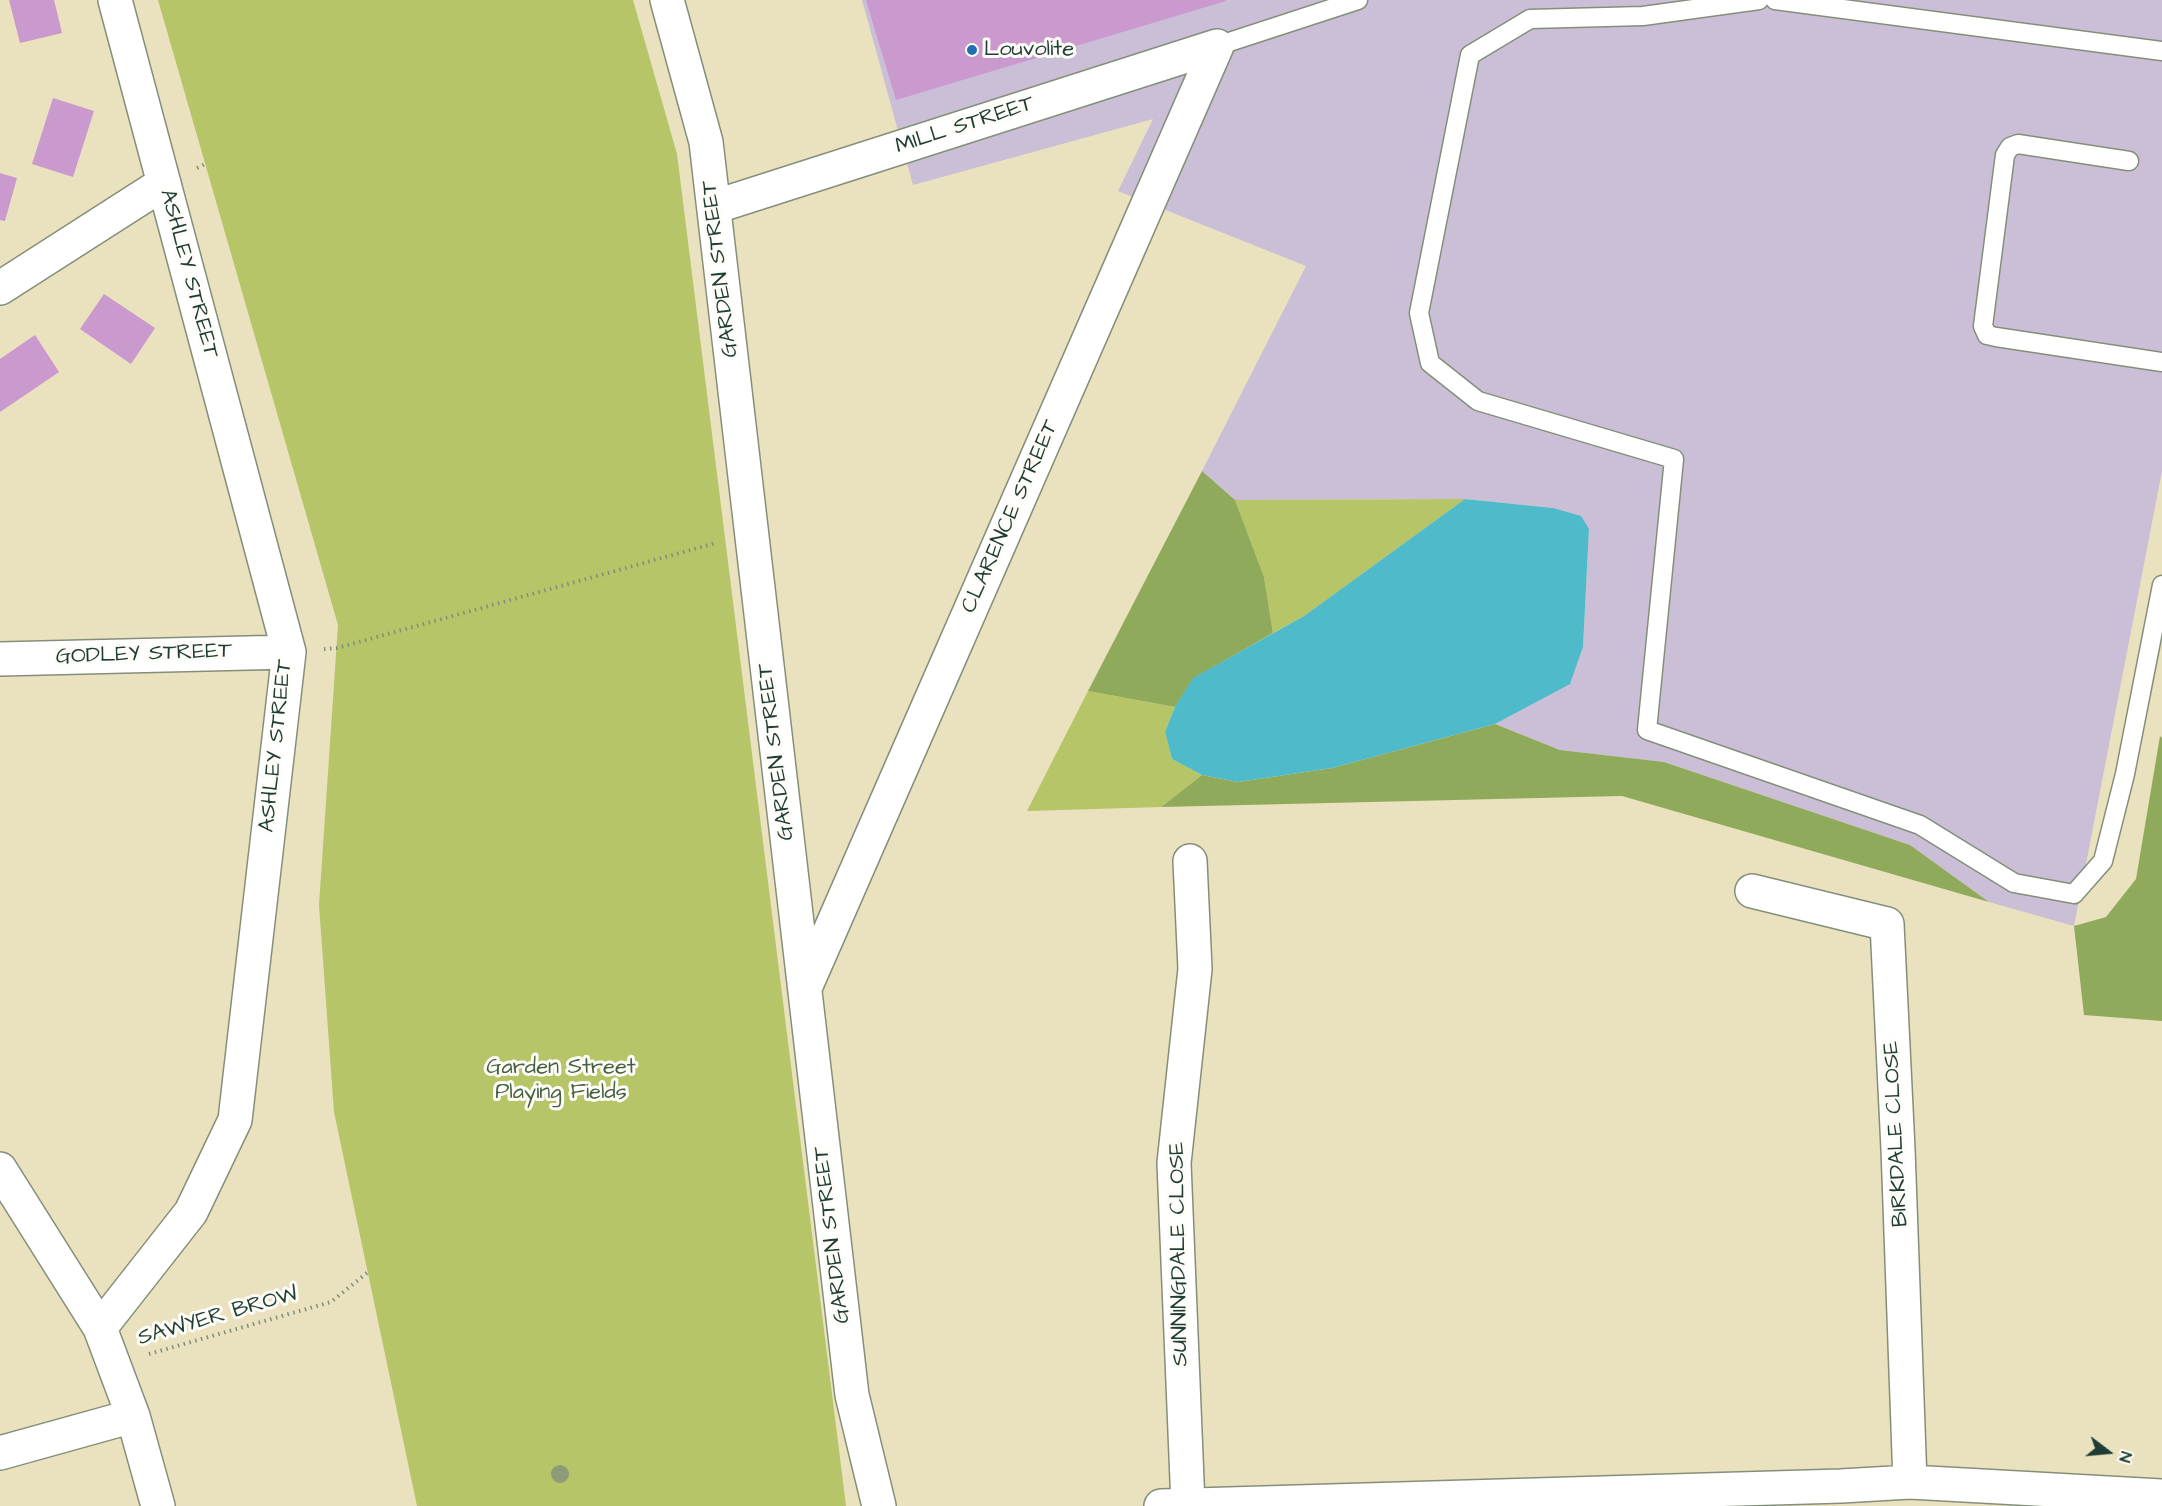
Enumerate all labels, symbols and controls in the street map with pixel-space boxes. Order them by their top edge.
place label: Louvolite [984,37,1074,63]
marker: Louvolite [965,43,979,57]
street label: MILL STREET [892,91,1038,161]
street label: GARDEN STREET [697,179,745,359]
street label: ASHLEY STREET [153,187,223,361]
street label: CLARENCE STREET [957,417,1065,617]
street label: GODLEY STREET [55,639,233,671]
street label: ASHLEY STREET [255,658,299,834]
street label: GARDEN STREET [753,662,801,842]
street label: BIRKDALE CLOSE [1879,1040,1915,1228]
park label: Garden Street Playing Fields [486,1055,636,1106]
street label: SUNNINGDALE CLOSE [1165,1142,1195,1366]
street label: GARDEN STREET [809,1145,857,1325]
street label: SAWYER BROW [135,1282,301,1352]
north arrow [2078,1422,2138,1482]
text: N [2113,1449,2137,1465]

